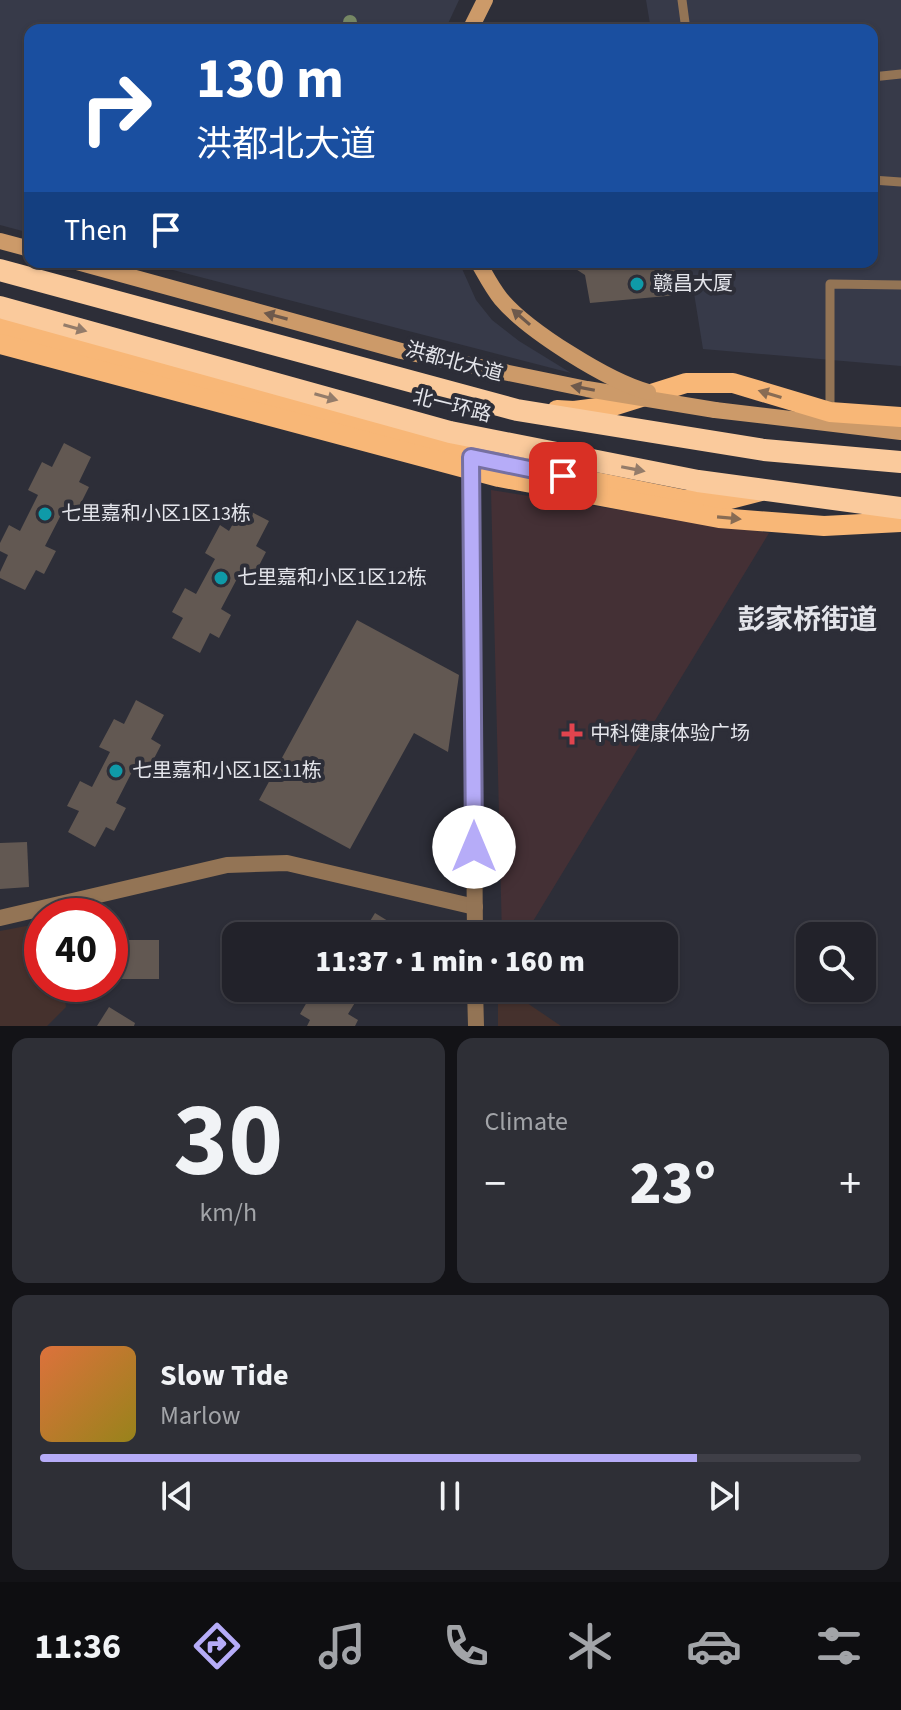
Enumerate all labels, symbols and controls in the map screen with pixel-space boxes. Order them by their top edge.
text: 130 m [196,40,344,119]
icon: right [64,56,168,160]
text: 洪都北大道 [196,119,376,170]
icon: arrive [144,208,188,252]
text: Then [64,209,128,252]
place label: 赣昌大厦 [653,270,733,298]
marker: 赣昌大厦 [628,275,646,293]
one-way arrow [263,309,287,322]
one-way arrow [512,309,532,326]
one-way arrow [64,322,88,335]
street label: 洪都北大道 [402,336,506,388]
one-way arrow [570,382,595,394]
street label: 北一环路 [410,383,494,429]
one-way arrow [757,387,781,400]
one-way arrow [313,392,338,404]
pin [529,442,597,510]
icon: arrive [541,454,585,498]
one-way arrow [621,463,646,475]
place label: 七里嘉和小区1区13栋 [61,500,251,528]
marker: 七里嘉和小区1区13栋 [36,505,54,523]
one-way arrow [717,512,742,525]
place label: 七里嘉和小区1区12栋 [237,564,427,592]
marker: 七里嘉和小区1区12栋 [212,569,230,587]
district label: 彭家桥街道 [737,600,877,640]
place label: 中科健康体验广场 [590,720,750,748]
marker: 中科健康体验广场 [561,723,583,745]
place label: 七里嘉和小区1区11栋 [132,757,322,785]
marker: 七里嘉和小区1区11栋 [107,762,125,780]
position arrow [432,805,516,889]
speed limit sign: 40 [24,898,128,1002]
map controls [796,922,876,1002]
button: search [796,922,876,1002]
text: 11:37 · 1 min · 160 m [315,940,585,983]
text: 30 [173,1068,283,1216]
text: Climate [485,1103,568,1140]
text: 23° [630,1142,716,1227]
text: − [485,1153,506,1216]
text: + [839,1153,861,1216]
text: km/h [199,1194,257,1231]
text: Slow Tide [160,1354,289,1397]
text: Marlow [160,1397,240,1434]
icon: previous [155,1474,199,1518]
icon: pause [428,1474,472,1518]
icon: next [702,1474,746,1518]
icon: directions [189,1618,245,1674]
icon: music [314,1618,370,1674]
icon: phone [438,1618,494,1674]
icon: climate [562,1618,618,1674]
icon: car [686,1618,742,1674]
icon: filters [811,1618,867,1674]
text: 11:36 [34,1621,121,1672]

